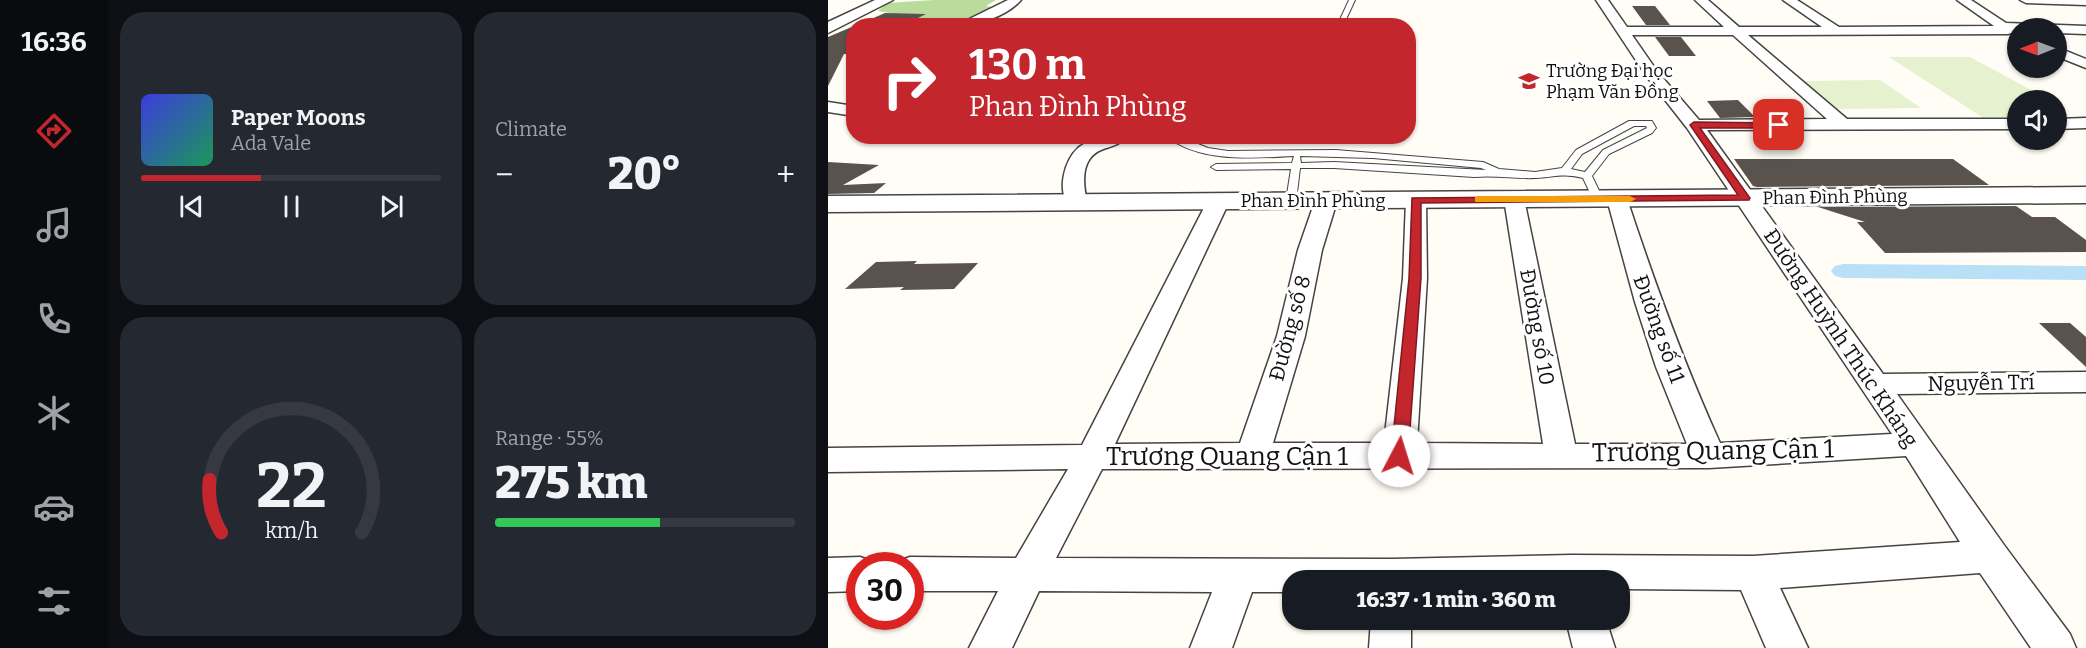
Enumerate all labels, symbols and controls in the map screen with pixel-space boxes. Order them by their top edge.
north arrow [2007,18,2067,78]
map controls [2007,18,2067,150]
text: 16:36 [21,26,87,58]
text: 130 m [969,40,1086,90]
icon: right [870,42,948,120]
place label: Trường Đại học Phạm Văn Đồng [1546,60,1679,103]
school or university icon: Trường Đại học Phạm Văn Đồng [1517,69,1541,93]
button: sound [2007,90,2067,150]
text: Phan Đình Phùng [969,91,1187,123]
pin [1753,99,1804,150]
text: Paper Moons [231,104,366,131]
icon: arrive [1762,108,1795,141]
icon: directions [33,110,75,152]
text: Climate [495,117,567,141]
text: Ada Vale [231,131,311,155]
text: 20° [608,147,682,201]
text: − [495,155,513,195]
text: + [776,155,795,195]
street label: Phan Đình Phùng [1762,185,1908,209]
icon: previous [175,190,208,223]
icon: pause [275,190,308,223]
icon: next [375,190,408,223]
street label: Phan Đình Phùng [1240,190,1386,212]
icon: music [33,204,75,246]
street label: Đường Huỳnh Thúc Kháng [1758,224,1924,452]
street label: Đường số 10 [1514,267,1560,387]
street label: Đường số 8 [1263,272,1317,384]
street label: Đường số 11 [1627,272,1691,387]
icon: phone [33,298,75,340]
street label: Nguyễn Trí [1927,369,2036,397]
icon: climate [33,392,75,434]
position arrow [1367,424,1431,488]
text: Range · 55% [495,426,604,450]
street label: Trương Quang Cận 1 [1592,433,1835,469]
street label: Trương Quang Cận 1 [1106,441,1349,472]
text: 22 [256,449,326,524]
text: 275 km [495,456,647,510]
icon: car [33,486,75,528]
text: km/h [264,519,318,545]
speed limit sign: 30 [846,552,924,630]
icon: filters [33,580,75,622]
text: 16:37 · 1 min · 360 m [1356,586,1556,613]

